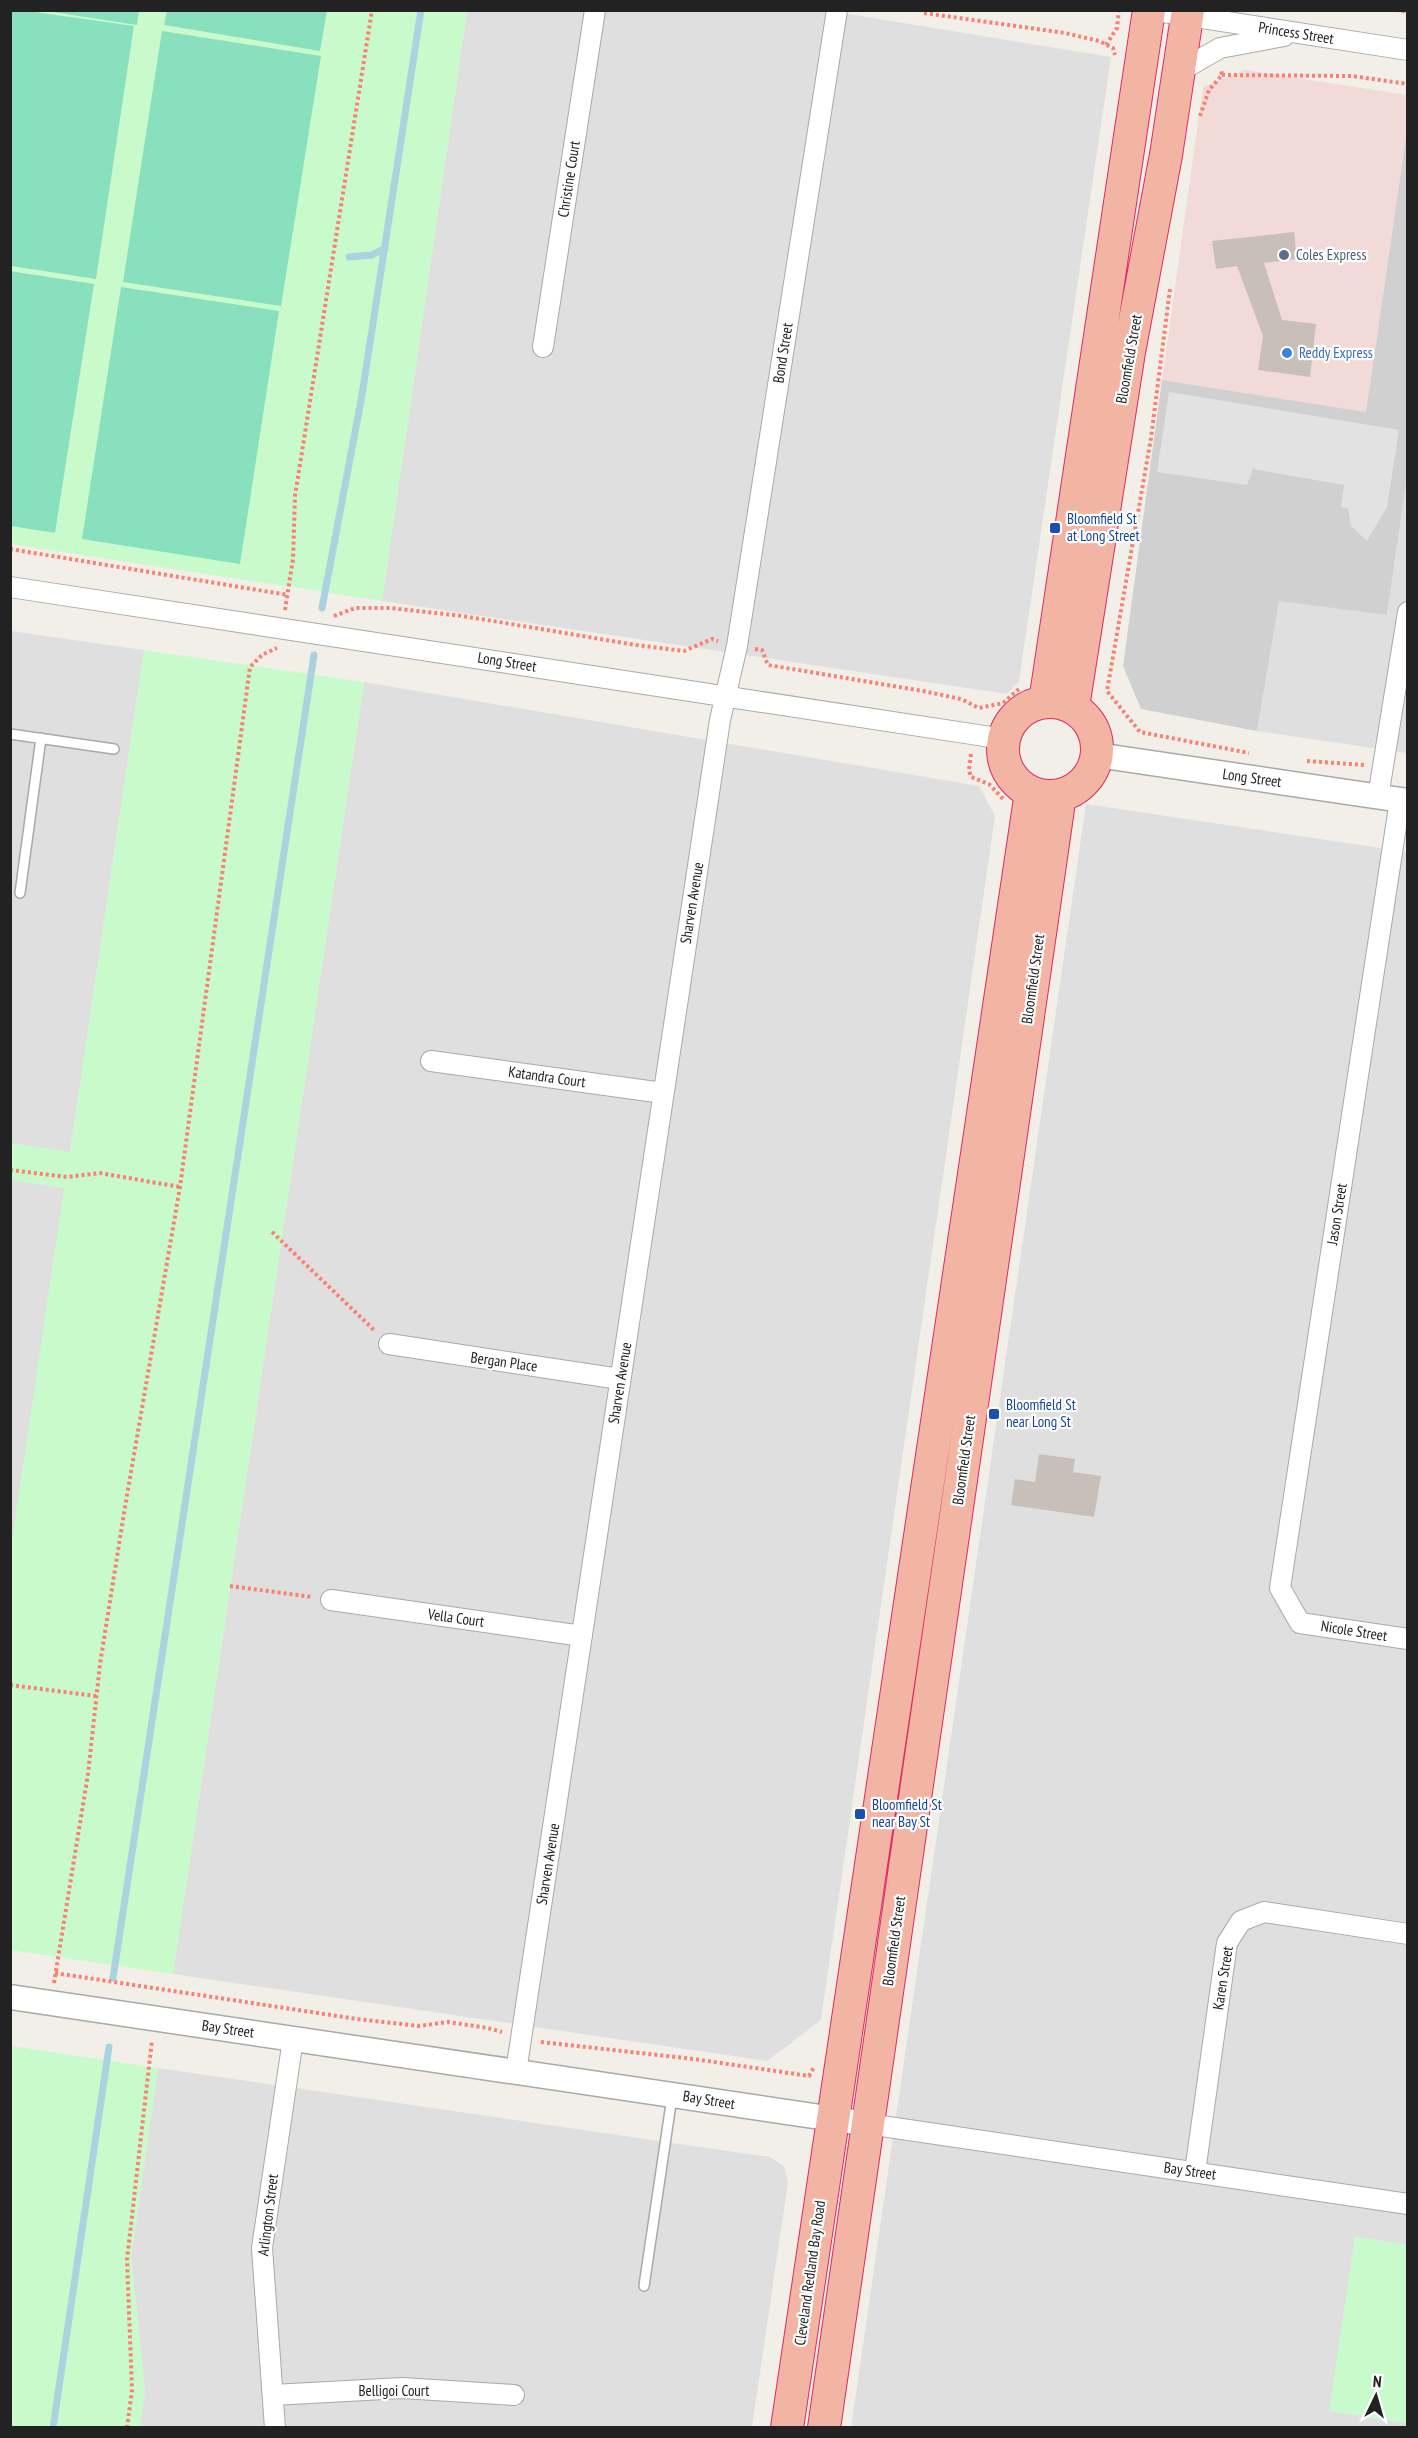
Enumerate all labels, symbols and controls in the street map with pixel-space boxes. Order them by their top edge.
street label: Princess Street [1257,17,1335,48]
street label: Christine Court [553,139,584,219]
place label: Coles Express [1296,245,1366,264]
marker: Coles Express [1277,248,1291,262]
street label: Bloomfield Street [1111,313,1146,405]
street label: Bond Street [768,321,797,384]
place label: Reddy Express [1299,343,1373,362]
marker: Reddy Express [1280,346,1294,360]
place label: Bloomfield St at Long Street [1067,509,1140,545]
marker: Bloomfield St at Long Street [1048,521,1062,535]
street label: Long Street [476,647,538,676]
street label: Long Street [1221,764,1283,791]
street label: Sharven Avenue [676,861,707,945]
street label: Bloomfield Street [1017,933,1048,1025]
street label: Katandra Court [507,1062,587,1091]
street label: Jason Street [1322,1182,1351,1247]
street label: Sharven Avenue [604,1341,635,1425]
street label: Bergan Place [469,1347,539,1376]
place label: Bloomfield St near Long St [1006,1395,1076,1431]
marker: Bloomfield St near Long St [987,1407,1001,1421]
street label: Bloomfield Street [948,1414,979,1506]
street label: Vella Court [426,1604,485,1631]
street label: Nicole Street [1320,1616,1389,1645]
place label: Bloomfield St near Bay St [872,1795,942,1831]
marker: Bloomfield St near Bay St [853,1807,867,1821]
street label: Sharven Avenue [532,1822,563,1906]
street label: Bloomfield Street [878,1895,909,1987]
street label: Karen Street [1208,1945,1237,2011]
street label: Bay Street [201,2015,255,2042]
street label: Bay Street [682,2086,736,2113]
street label: Bay Street [1163,2157,1217,2184]
street label: Arlington Street [253,2173,282,2257]
street label: Cleveland Redland Bay Road [790,2199,829,2347]
north arrow [1346,2366,1406,2426]
text: N [1372,2371,1382,2391]
street label: Belligoi Court [359,2381,429,2400]

